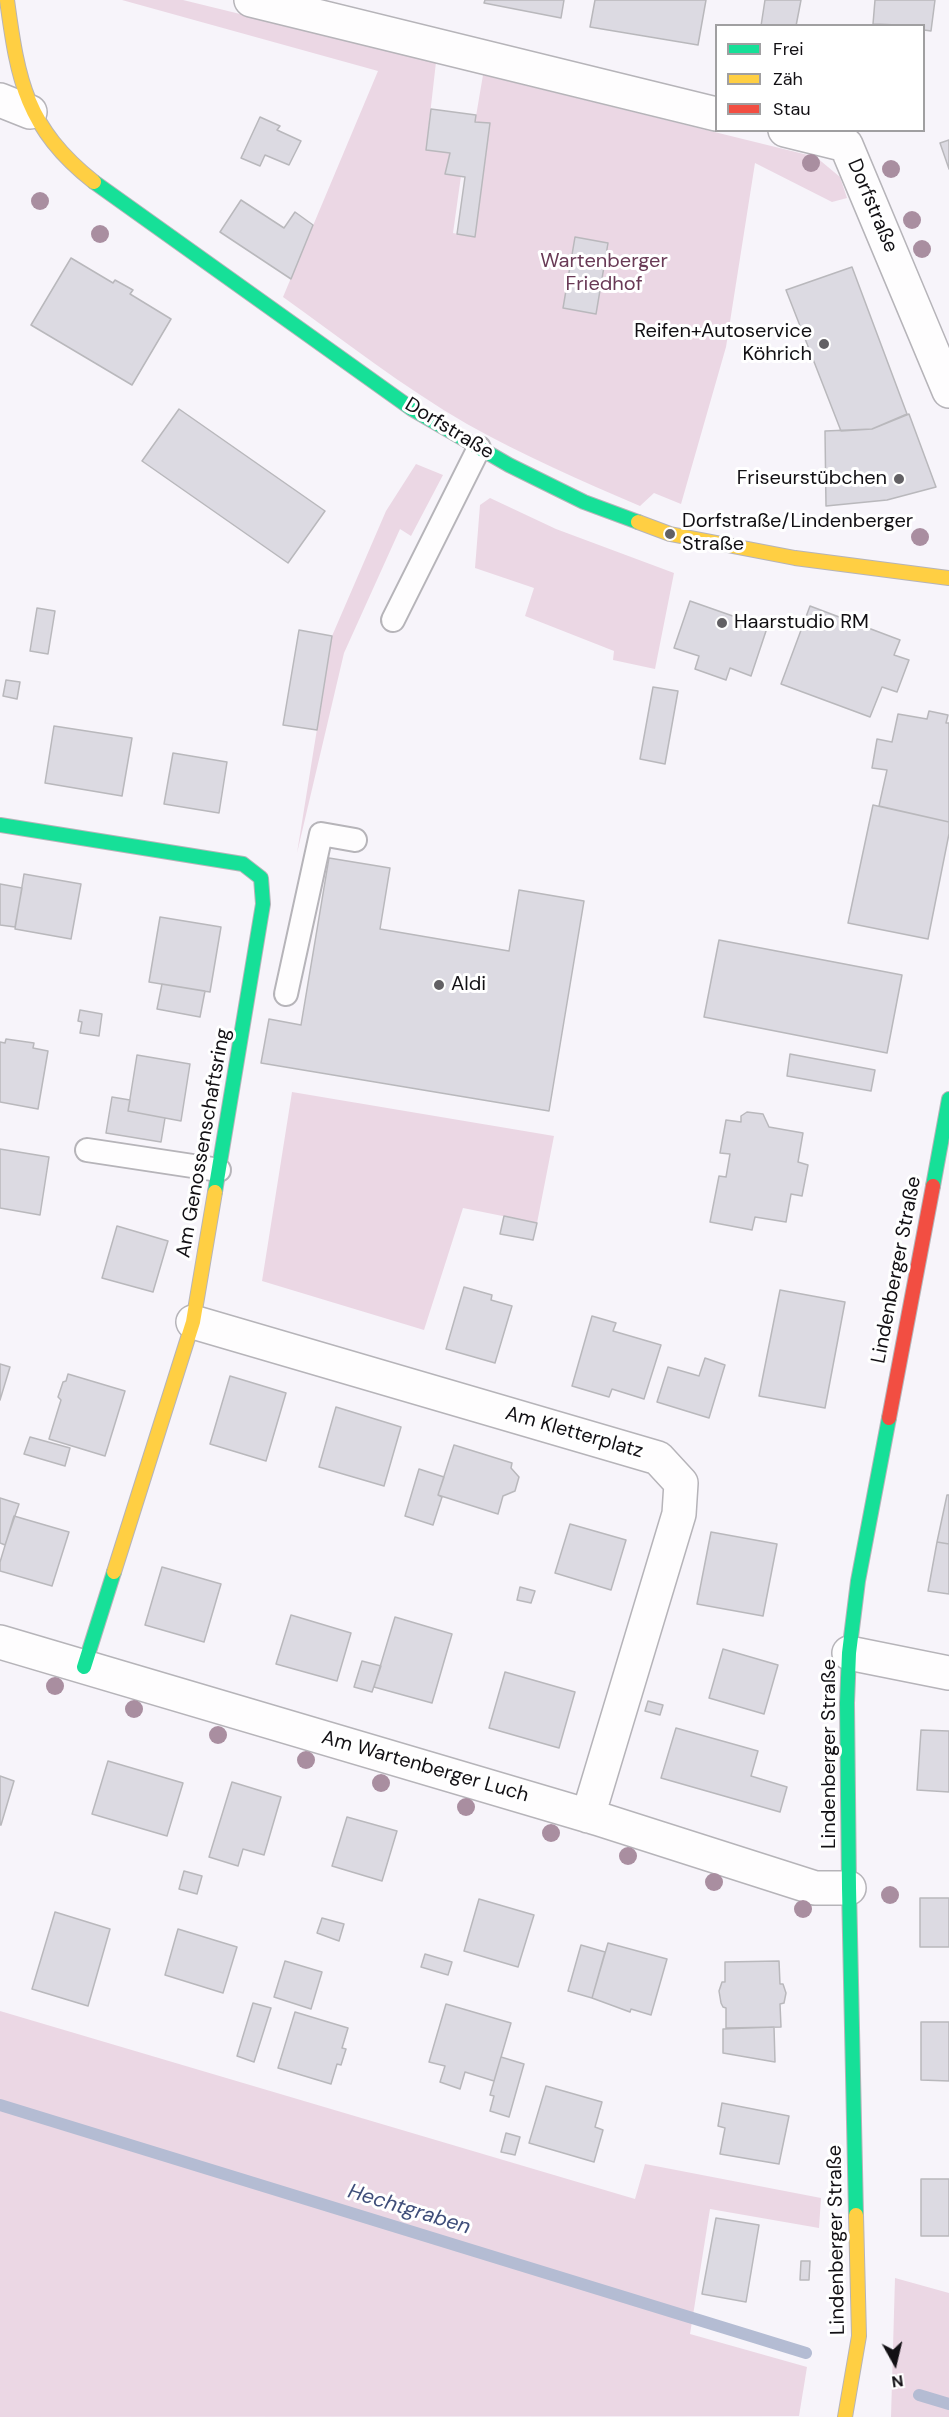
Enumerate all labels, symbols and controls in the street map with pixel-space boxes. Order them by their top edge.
legend [715,24,925,132]
text: Frei [773,37,804,61]
text: Zäh [773,67,803,91]
text: Stau [773,97,811,121]
street label: Dorfstraße [842,156,902,256]
park label: Wartenberger Friedhof [540,250,668,297]
place label: Reifen+Autoservice Köhrich [634,320,812,367]
marker: Reifen+Autoservice Köhrich [817,337,831,351]
street label: Dorfstraße [400,393,498,465]
place label: Friseurstübchen [737,467,887,491]
marker: Friseurstübchen [892,472,906,486]
place label: Dorfstraße/Lindenberger Straße [682,510,913,557]
marker: Dorfstraße/Lindenberger Straße [663,527,677,541]
place label: Haarstudio RM [734,611,869,635]
marker: Haarstudio RM [715,616,729,630]
place label: Aldi [451,973,486,997]
marker: Aldi [432,978,446,992]
street label: Am Genossenschaftsring [172,1026,236,1260]
street label: Lindenberger Straße [867,1174,927,1366]
street label: Am Kletterplatz [502,1402,646,1464]
street label: Lindenberger Straße [818,1659,842,1849]
street label: Am Wartenberger Luch [319,1726,531,1808]
street label: Lindenberger Straße [823,2145,851,2335]
water label: Hechtgraben [345,2179,473,2241]
north arrow [865,2333,925,2393]
text: N [890,2370,905,2393]

